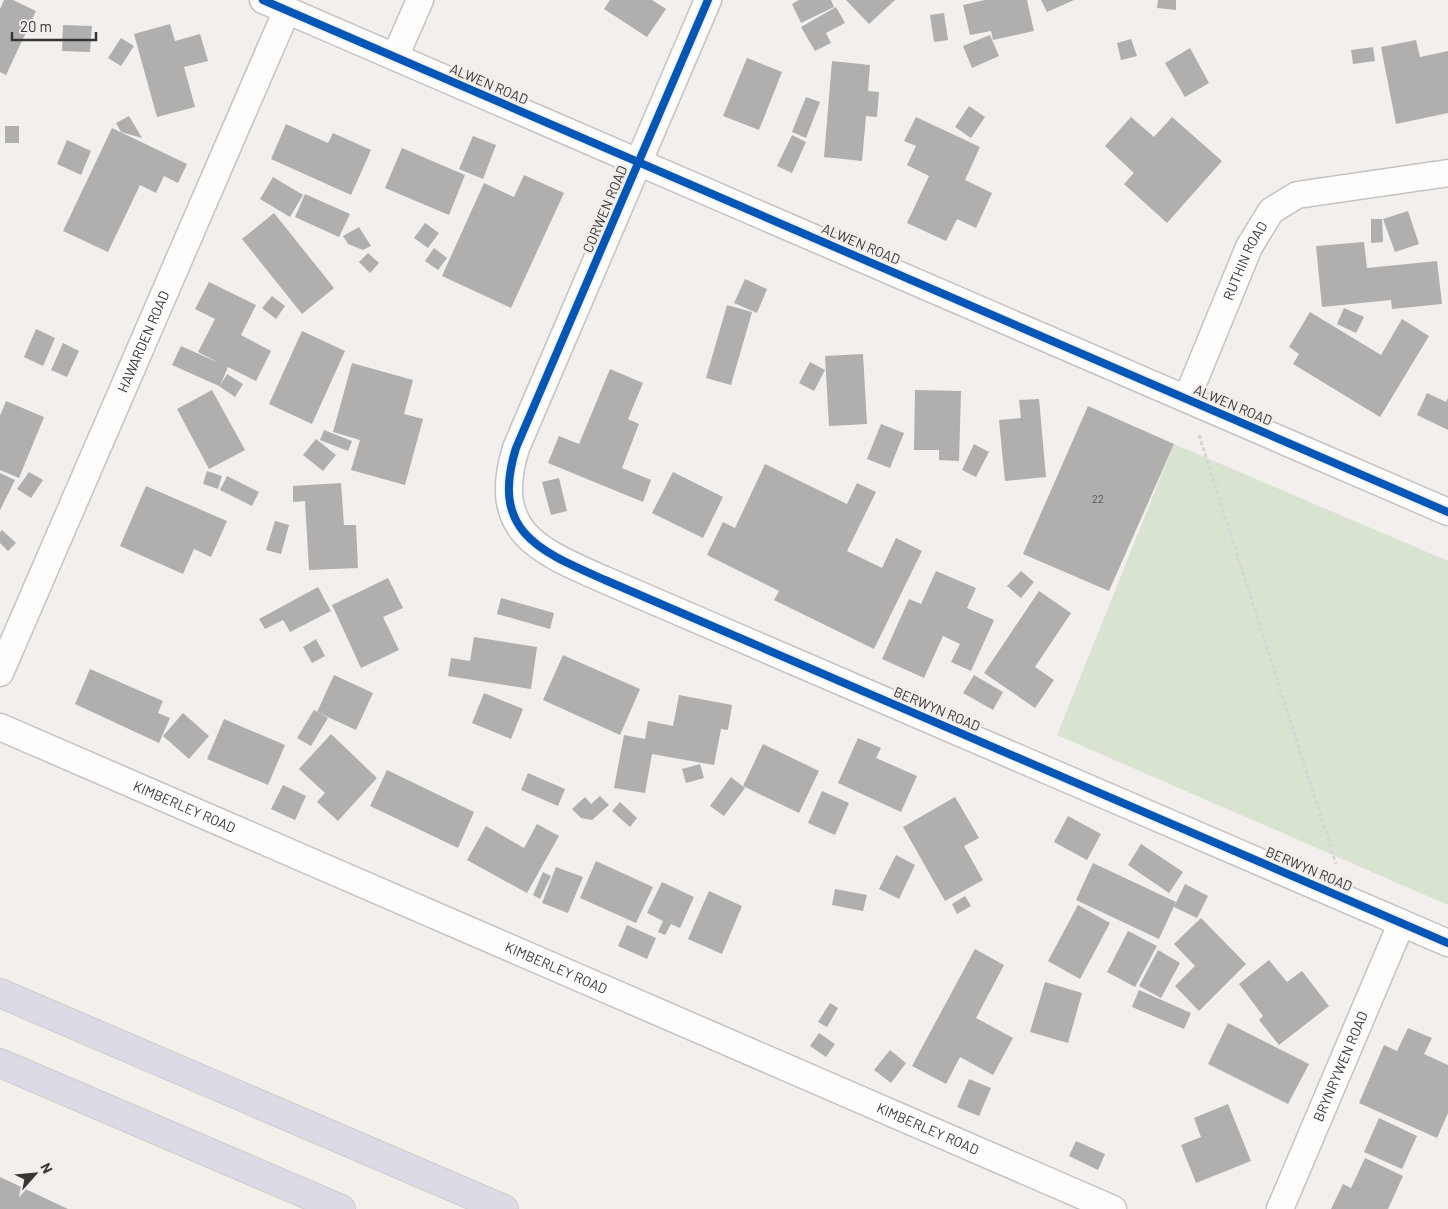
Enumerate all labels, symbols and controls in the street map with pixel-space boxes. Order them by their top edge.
scale bar [12,10,96,42]
text: 20 m [20,17,52,35]
street label: ALWEN ROAD [448,59,531,108]
street label: CORWEN ROAD [579,163,631,255]
street label: RUTHIN ROAD [1219,218,1271,303]
street label: ALWEN ROAD [820,219,903,268]
street label: HAWARDEN ROAD [113,288,172,395]
street label: ALWEN ROAD [1192,380,1275,429]
house number: 22 [1092,492,1104,505]
street label: BERWYN ROAD [891,683,983,734]
street label: KIMBERLEY ROAD [131,777,238,836]
street label: BERWYN ROAD [1263,843,1355,894]
street label: KIMBERLEY ROAD [503,938,610,997]
street label: BRYNRYWEN ROAD [1309,1008,1371,1124]
street label: KIMBERLEY ROAD [874,1099,982,1158]
north arrow [10,1149,60,1199]
text: N [37,1160,57,1176]

